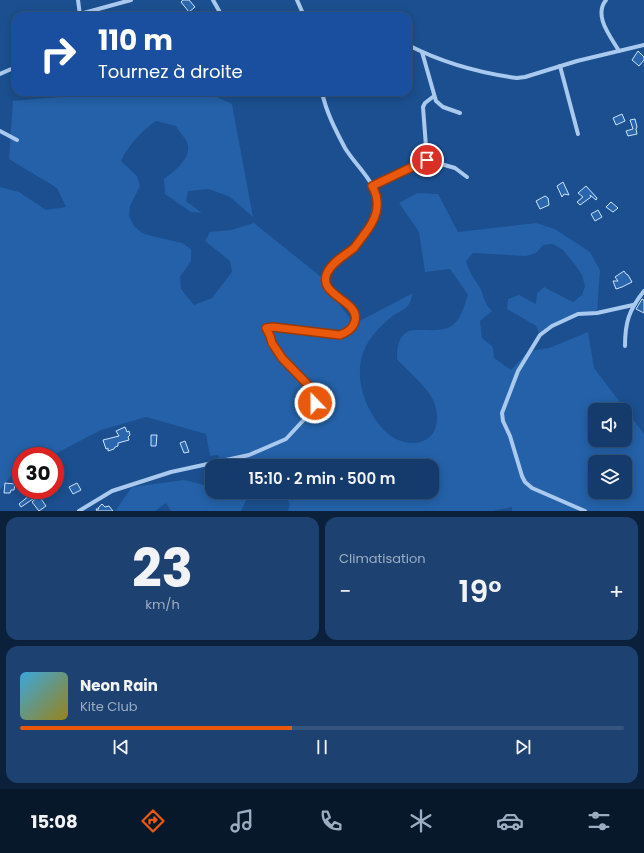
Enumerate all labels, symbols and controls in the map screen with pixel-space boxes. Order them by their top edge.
text: 110 m [98,21,173,60]
icon: right [32,28,84,80]
text: Tournez à droite [98,59,243,84]
pin [410,143,444,177]
icon: arrive [416,149,438,171]
position arrow [294,382,336,424]
map controls [588,403,632,499]
button: sound [588,403,632,447]
speed limit sign: 30 [12,447,64,499]
button: layers [588,455,632,499]
text: 15:10 · 2 min · 500 m [249,468,395,489]
text: 23 [132,532,193,605]
text: Climatisation [339,549,426,568]
text: 19° [459,570,502,613]
text: − [339,576,351,607]
text: + [609,576,624,607]
text: km/h [145,595,180,614]
text: Neon Rain [80,675,158,696]
text: Kite Club [80,697,138,716]
icon: previous [110,736,132,758]
icon: pause [311,736,333,758]
icon: next [512,736,534,758]
icon: directions [139,807,167,835]
icon: music [228,807,256,835]
icon: phone [317,807,345,835]
icon: climate [407,807,435,835]
icon: car [496,807,524,835]
icon: filters [585,807,613,835]
text: 15:08 [31,809,78,834]

